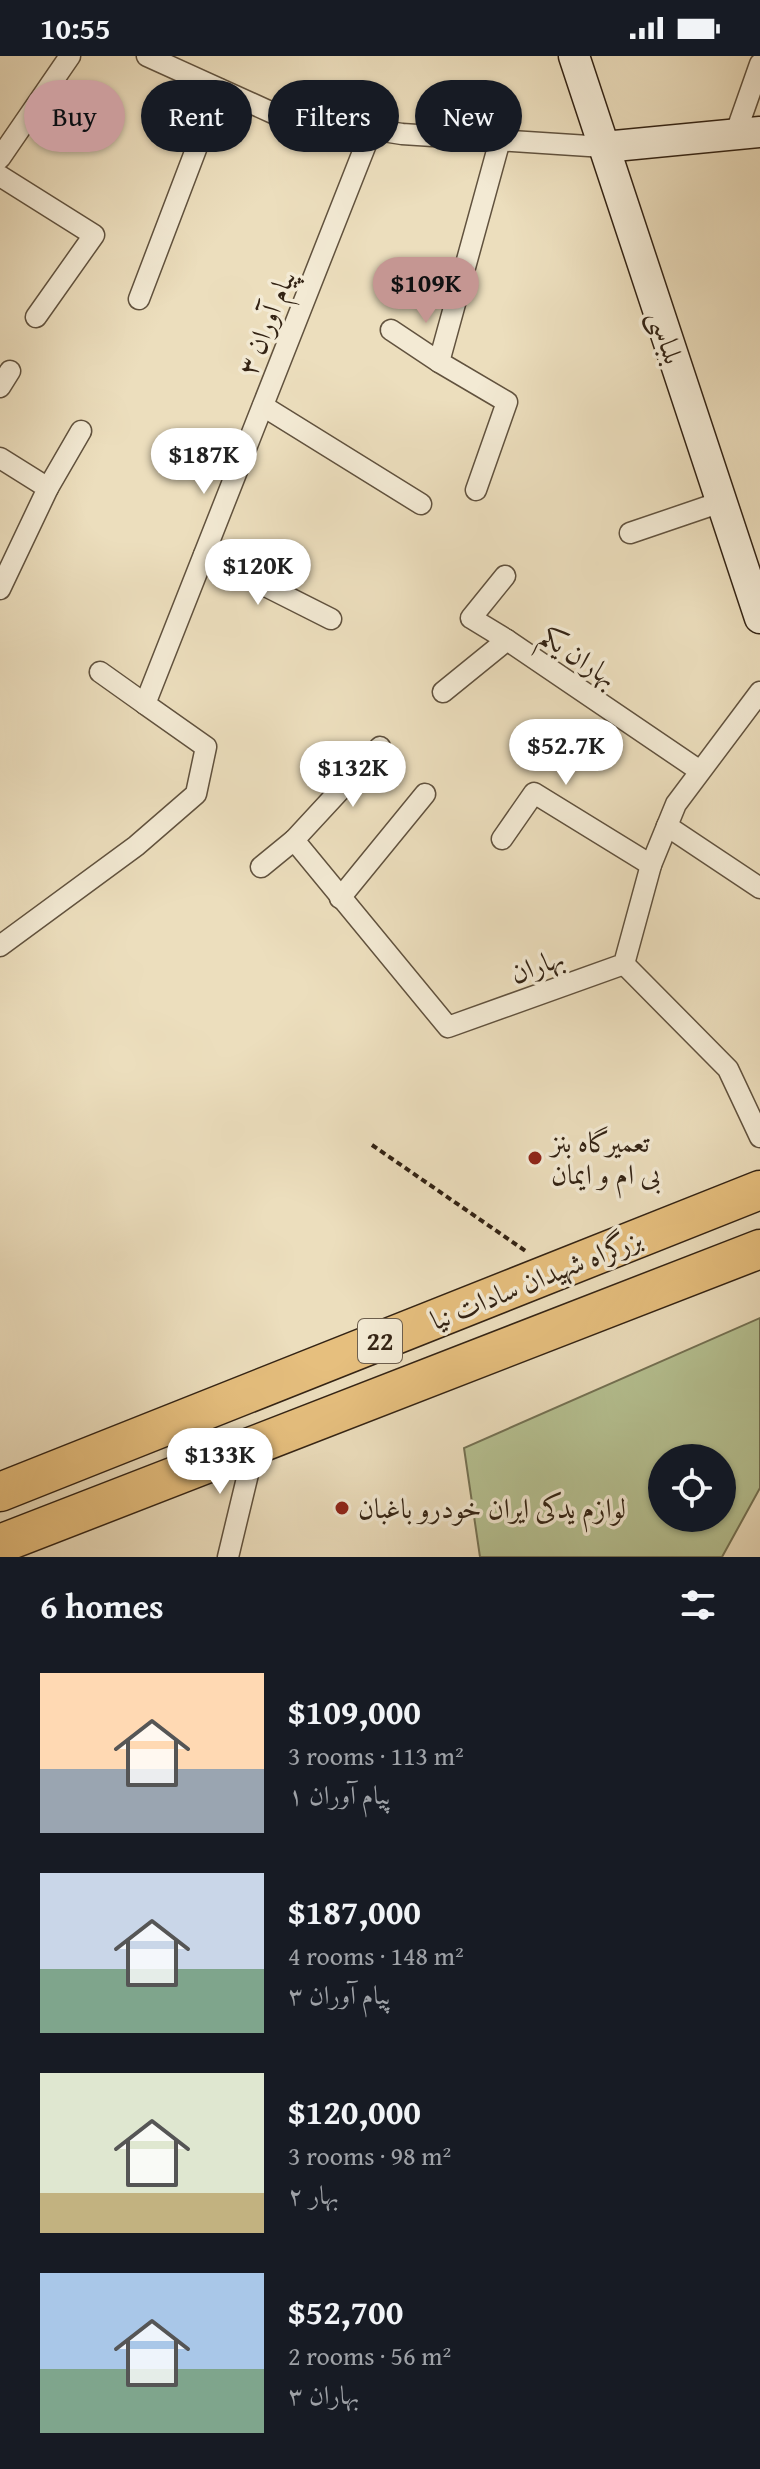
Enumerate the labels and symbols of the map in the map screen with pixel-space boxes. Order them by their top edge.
pin: $109K [370,257,482,325]
street label: پیام آوران ۳ [226,263,310,383]
street label: بلباسی [640,305,695,369]
pin: $187K [148,428,260,496]
pin: $120K [202,539,314,607]
street label: بهاران یکم [528,615,626,702]
pin: $52.7K [501,719,631,787]
pin: $132K [297,741,409,809]
street label: بهاران [504,936,569,993]
place label: تعمیرگاه بنز بی ام و ایمان [548,1121,661,1199]
marker: تعمیرگاه بنز بی ام و ایمان [526,1149,544,1167]
street label: بزرگراه شهیدان سادات نیا [424,1217,648,1340]
road number: 22 [358,1319,402,1363]
pin: $133K [164,1428,276,1496]
place label: لوازم یدکی ایران خودرو باغبان [358,1487,626,1533]
marker: لوازم یدکی ایران خودرو باغبان [333,1499,351,1517]

